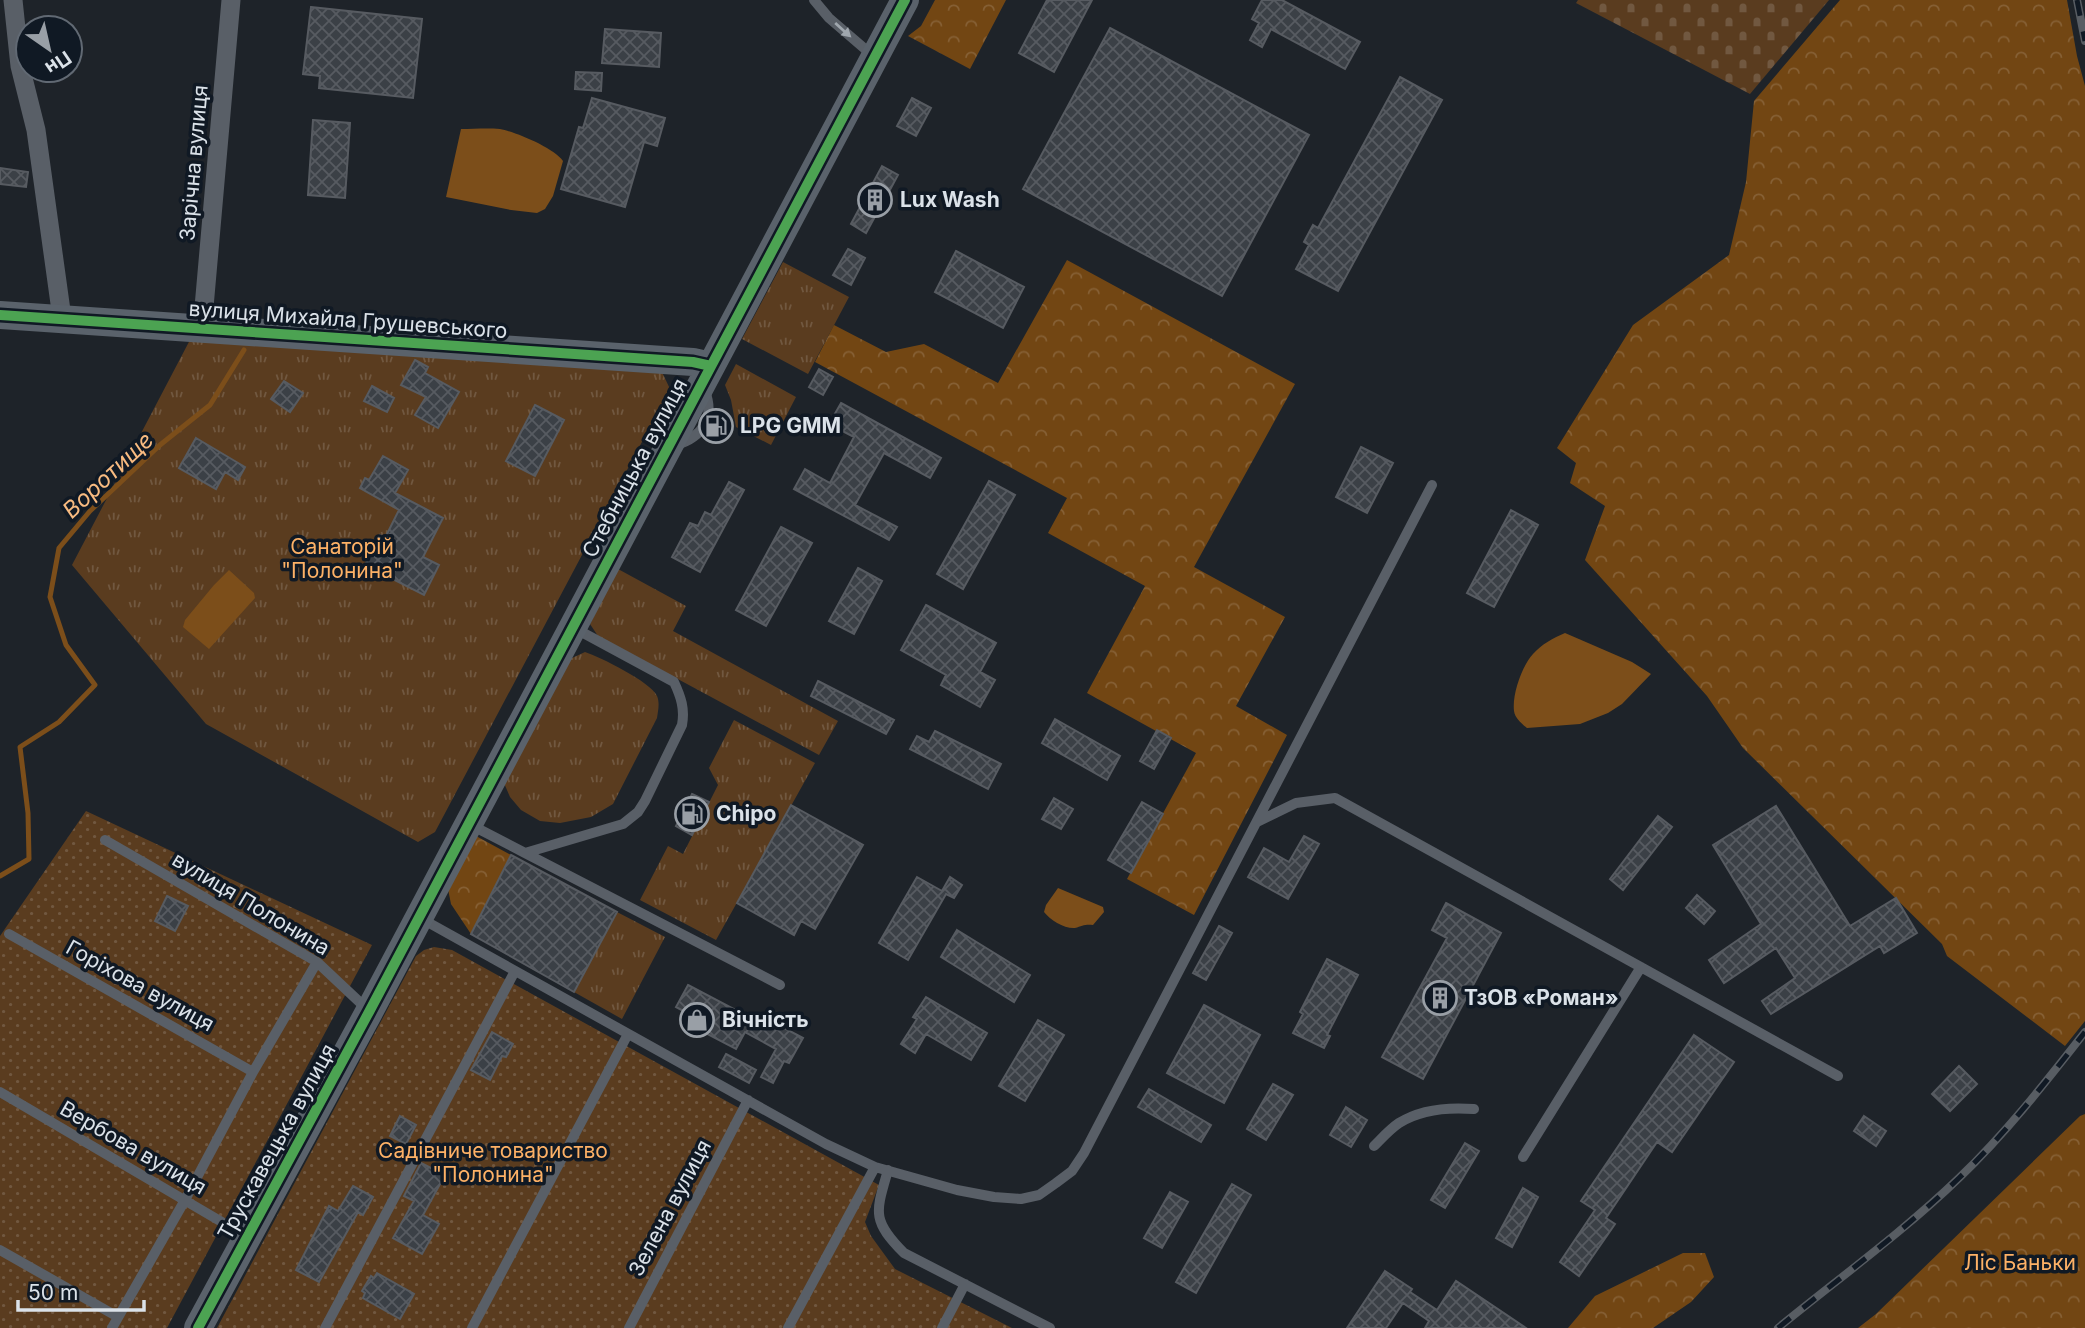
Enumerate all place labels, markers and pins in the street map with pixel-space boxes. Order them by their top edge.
building icon: Lux Wash [856,181,894,219]
place label: Lux Wash [900,187,1000,212]
fuel station icon: LPG GMM [697,407,735,445]
place label: LPG GMM [740,413,841,438]
fuel station icon: Chipo [673,795,711,833]
place label: Chipo [716,801,777,826]
building icon: ТзОВ «Роман» [1421,979,1459,1017]
place label: ТзОВ «Роман» [1464,985,1619,1010]
shop icon: Вічність [678,1001,716,1039]
place label: Вічність [722,1007,809,1032]

